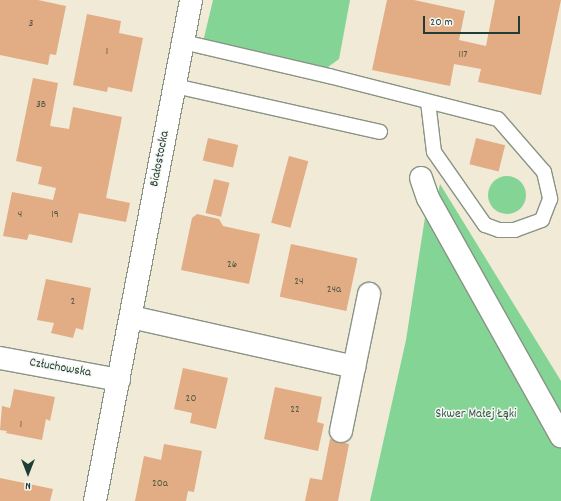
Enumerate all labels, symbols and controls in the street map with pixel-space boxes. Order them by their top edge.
scale bar [425,8,522,34]
text: 20 m [430,14,453,31]
house number: 3 [29,17,33,31]
house number: 1 [106,45,108,59]
house number: 117 [458,48,468,62]
house number: 3B [36,98,46,112]
street label: Białostocka [148,130,174,188]
house number: 4 [18,208,22,222]
house number: 19 [51,208,59,222]
house number: 26 [227,258,237,272]
house number: 24 [294,275,304,289]
house number: 24a [327,283,341,297]
house number: 2 [71,295,75,309]
street label: Człuchowska [28,356,92,382]
house number: 20 [186,392,196,406]
house number: 22 [290,403,300,417]
park label: Skwer Małej Łąki [435,407,517,423]
house number: 1 [20,418,22,432]
north arrow [8,453,48,493]
text: N [25,477,31,493]
house number: 20a [152,477,168,491]

